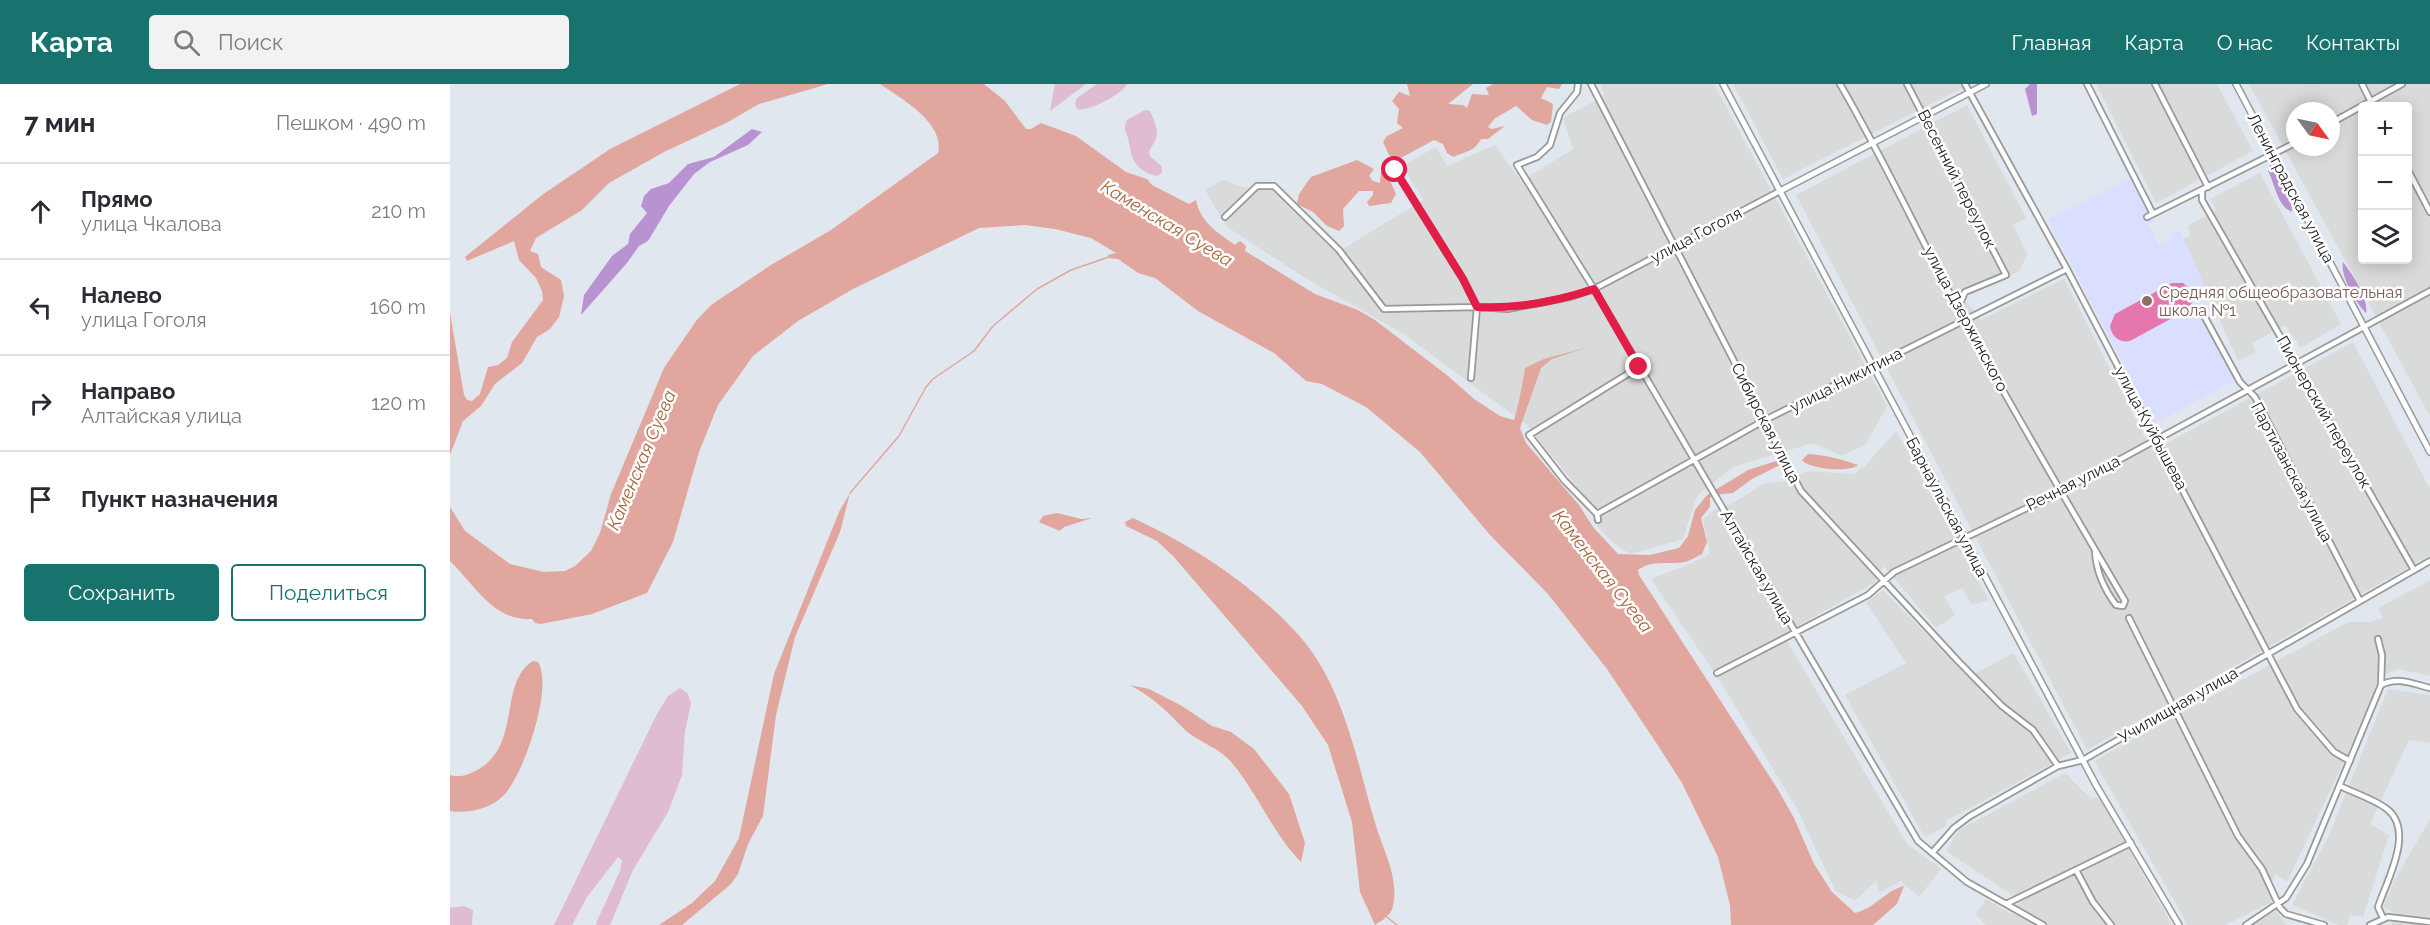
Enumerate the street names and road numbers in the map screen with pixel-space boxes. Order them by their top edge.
street label: Весенний переулок [1914,107,2000,251]
street label: Ленинградская улица [2244,110,2338,266]
street label: улица Гоголя [1647,203,1745,267]
street label: улица Дзержинского [1920,243,2012,395]
street label: Пионерский переулок [2273,333,2375,491]
street label: улица Никитина [1787,343,1905,417]
street label: Сибирская улица [1727,360,1805,486]
street label: улица Куйбышева [2110,363,2192,493]
street label: Партизанская улица [2247,399,2337,545]
street label: Барнаульская улица [1902,434,1992,580]
street label: Речная улица [2023,451,2123,515]
street label: Алтайская улица [1717,507,1797,627]
street label: Училищная улица [2115,663,2241,747]

